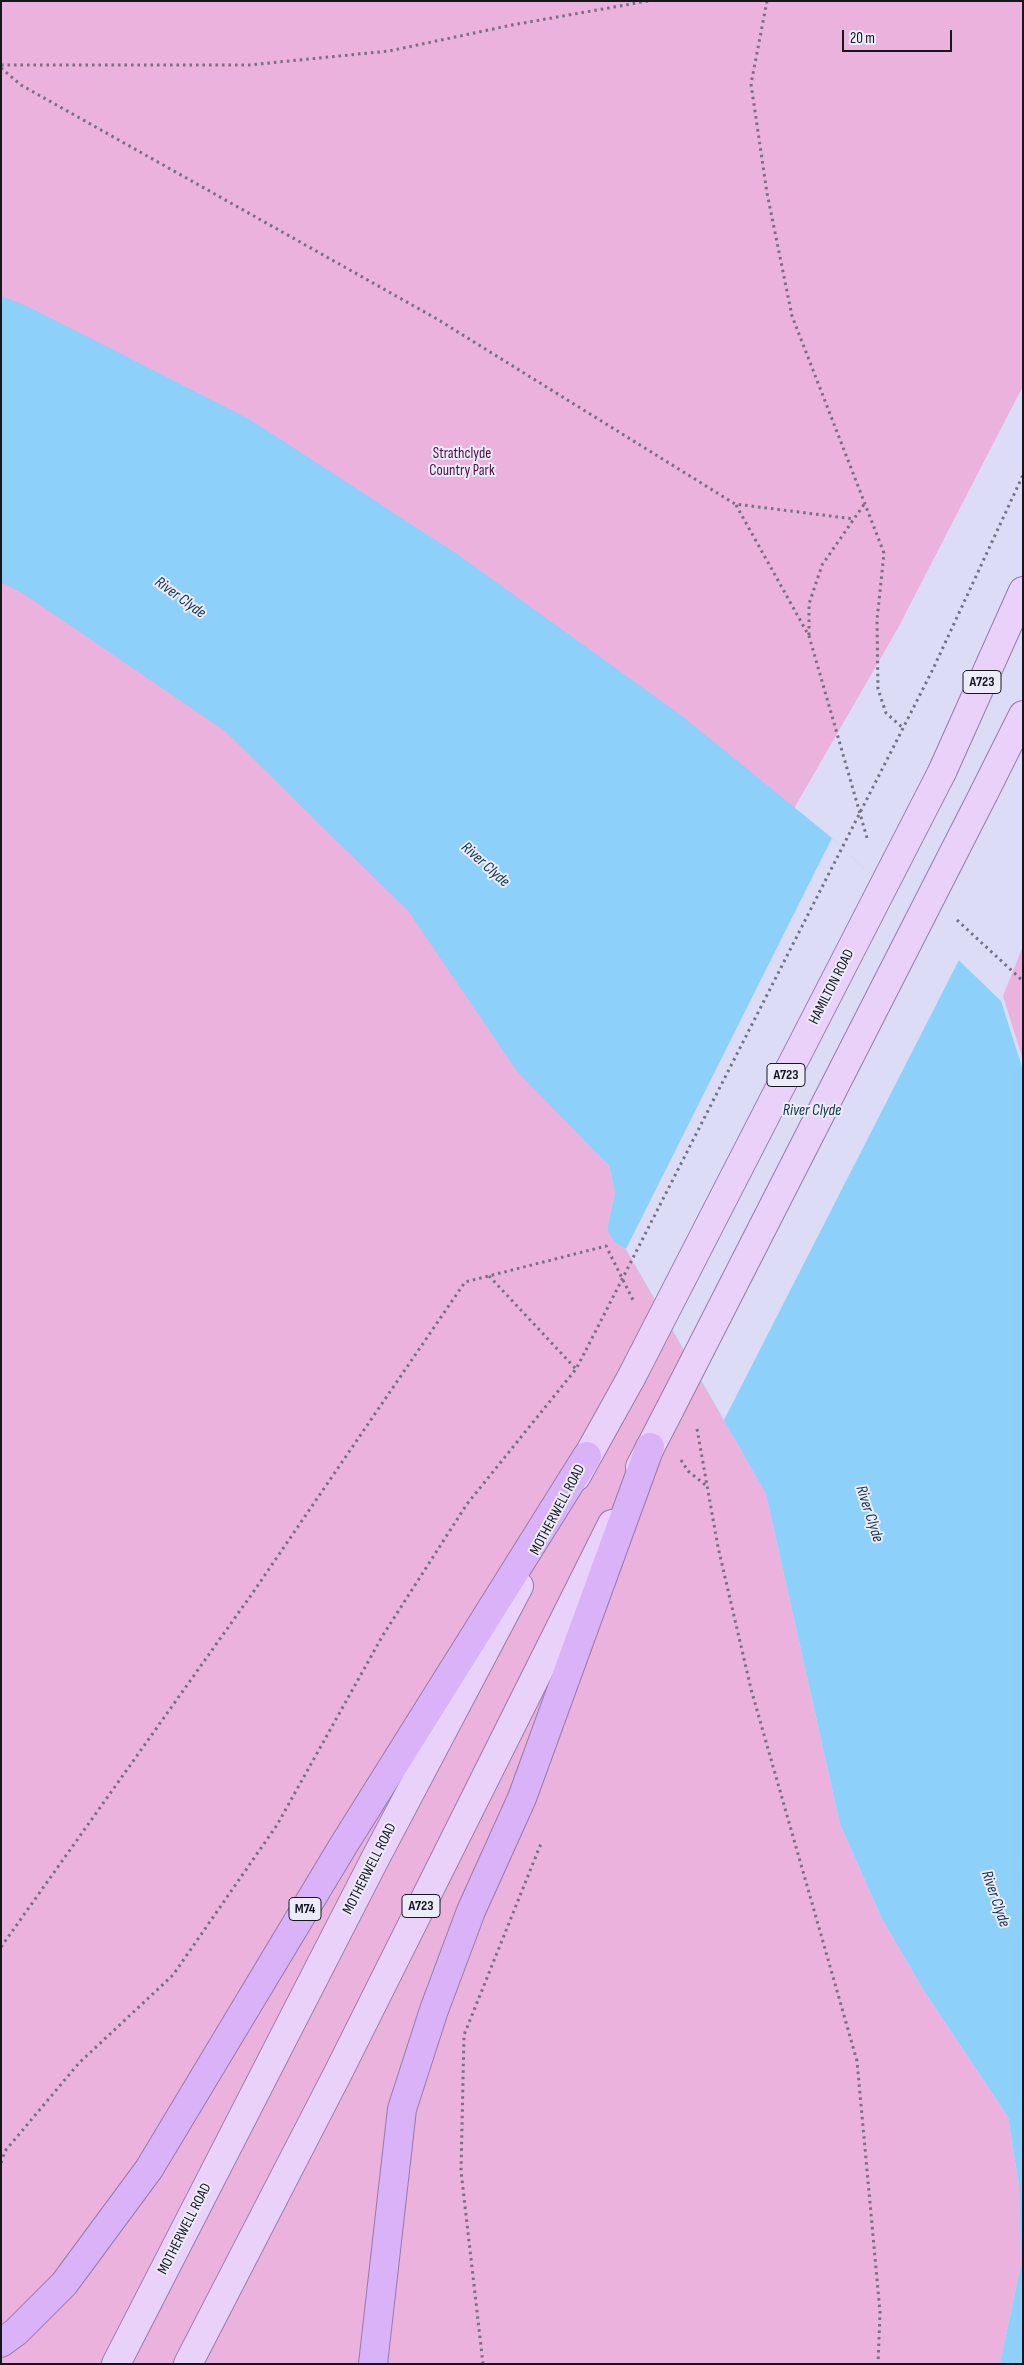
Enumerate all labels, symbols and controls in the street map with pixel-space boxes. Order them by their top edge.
scale bar [844,20,954,52]
text: 20 m [850,29,875,48]
park label: Strathclyde Country Park [429,445,495,480]
water label: River Clyde [151,573,209,623]
road number: A723 [963,670,1001,694]
water label: River Clyde [457,838,513,892]
street label: HAMILTON ROAD [805,946,859,1028]
road number: A723 [767,1064,805,1086]
water label: River Clyde [783,1101,841,1121]
street label: MOTHERWELL ROAD [527,1462,589,1558]
water label: River Clyde [851,1483,887,1545]
street label: MOTHERWELL ROAD [339,1820,401,1918]
water label: River Clyde [976,1868,1014,1930]
road number: A723 [402,1894,440,1918]
road number: M74 [289,1898,321,1920]
street label: MOTHERWELL ROAD [154,2180,216,2278]

